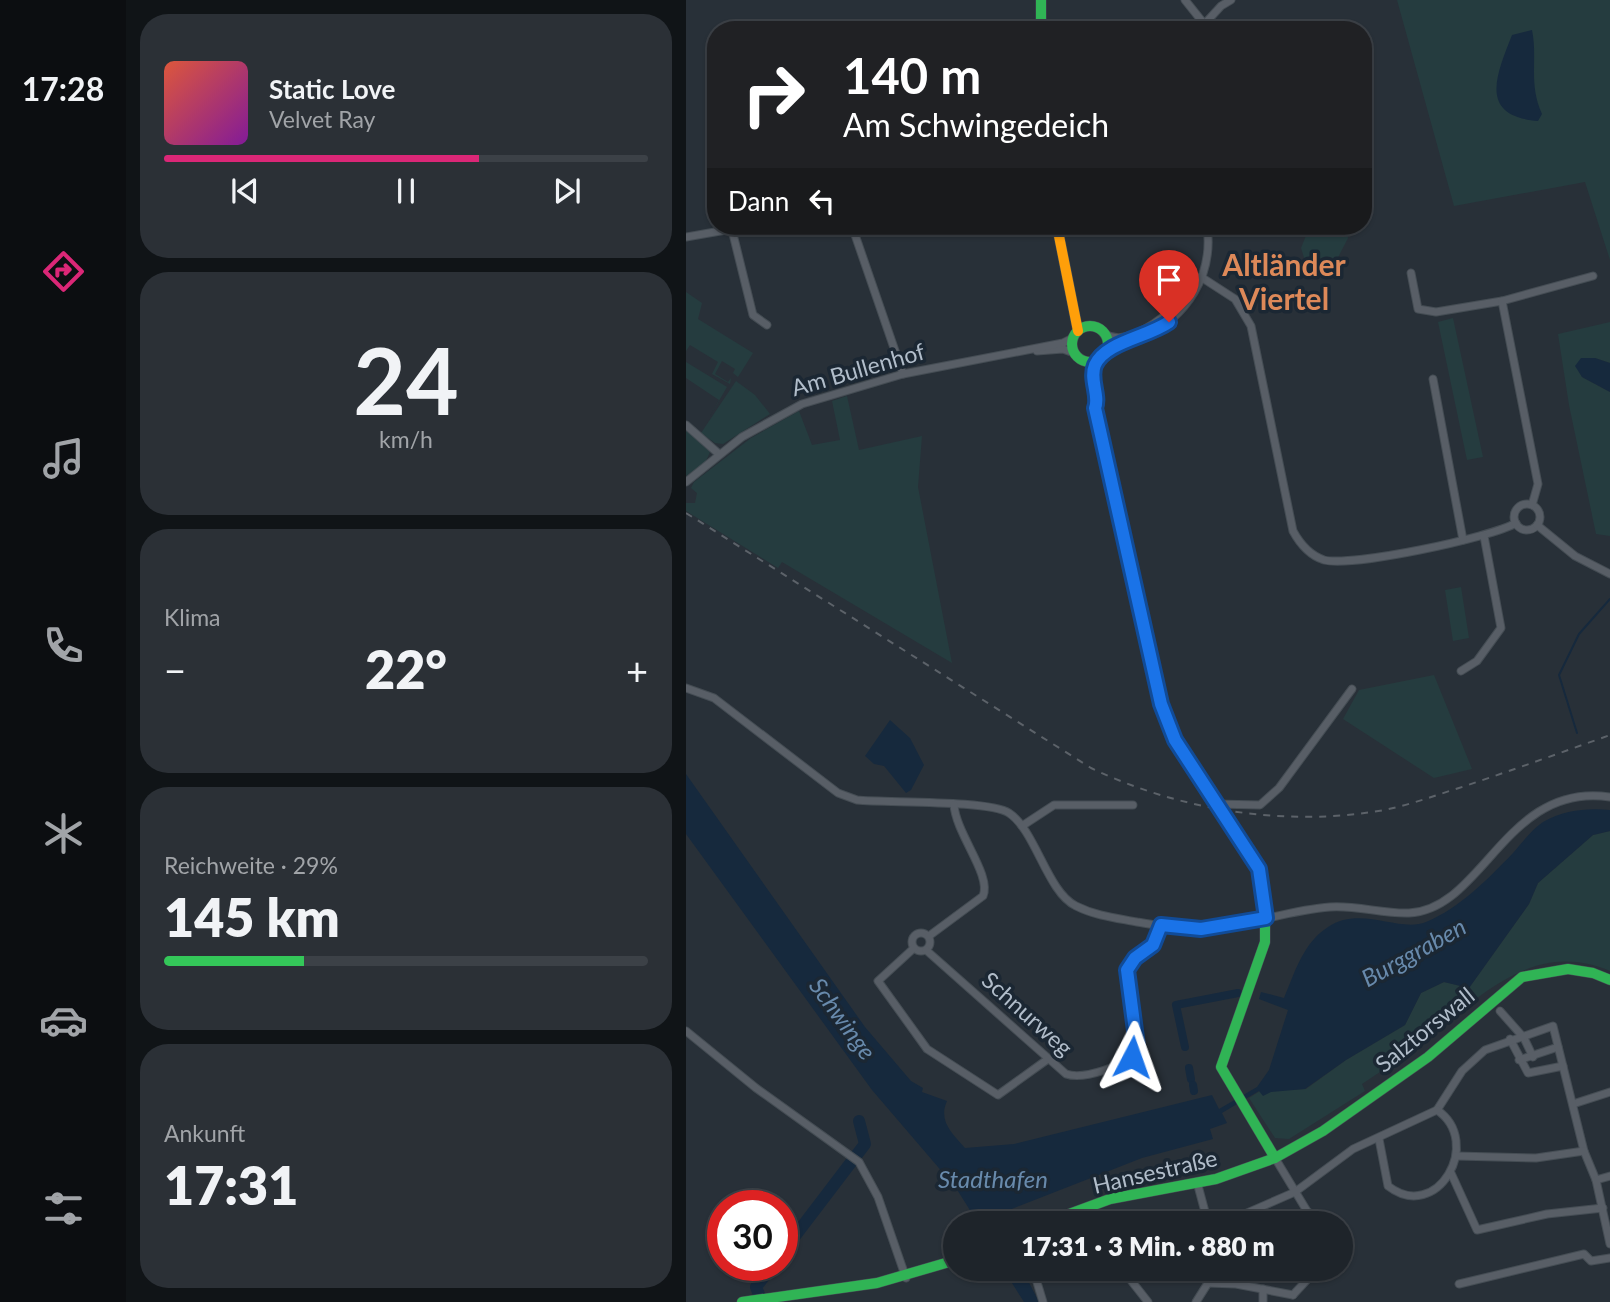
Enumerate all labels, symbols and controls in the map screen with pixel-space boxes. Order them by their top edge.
text: 140 m [843,46,981,104]
icon: right [728,49,819,140]
text: 17:28 [22,69,104,108]
text: Static Love [269,73,396,105]
text: Velvet Ray [269,105,375,133]
text: Am Schwingedeich [843,105,1109,144]
icon: previous [226,172,264,210]
icon: pause [387,172,425,210]
icon: next [548,172,586,210]
icon: left [803,182,841,220]
text: Dann [728,185,789,217]
district label: Altländer Viertel [1221,246,1346,316]
icon: directions [39,247,88,296]
pin [1139,250,1199,322]
icon: arrive [1150,261,1188,299]
text: 24 [353,325,459,434]
street label: Am Bullenhof [788,337,928,401]
text: km/h [379,425,433,453]
icon: music [39,434,88,483]
text: Klima [164,603,221,631]
icon: phone [39,621,88,670]
text: 22° [365,638,447,700]
text: − [164,647,186,693]
text: + [626,647,648,693]
icon: climate [39,809,88,858]
text: Reichweite · 29% [164,851,338,879]
text: 145 km [164,886,340,948]
water label: Burggraben [1356,911,1471,992]
street label: Schnurweg [977,965,1079,1061]
water label: Schwinge [804,972,883,1065]
street label: Salztorswall [1369,981,1480,1078]
icon: car [39,996,88,1045]
position arrow [1095,1020,1169,1094]
text: Ankunft [164,1119,245,1147]
street label: Hansestraße [1090,1143,1220,1199]
text: 17:31 [164,1154,298,1216]
water label: Stadthafen [938,1164,1048,1193]
icon: filters [39,1184,88,1233]
speed limit sign: 30 [707,1190,798,1281]
text: 17:31 · 3 Min. · 880 m [1021,1230,1275,1262]

